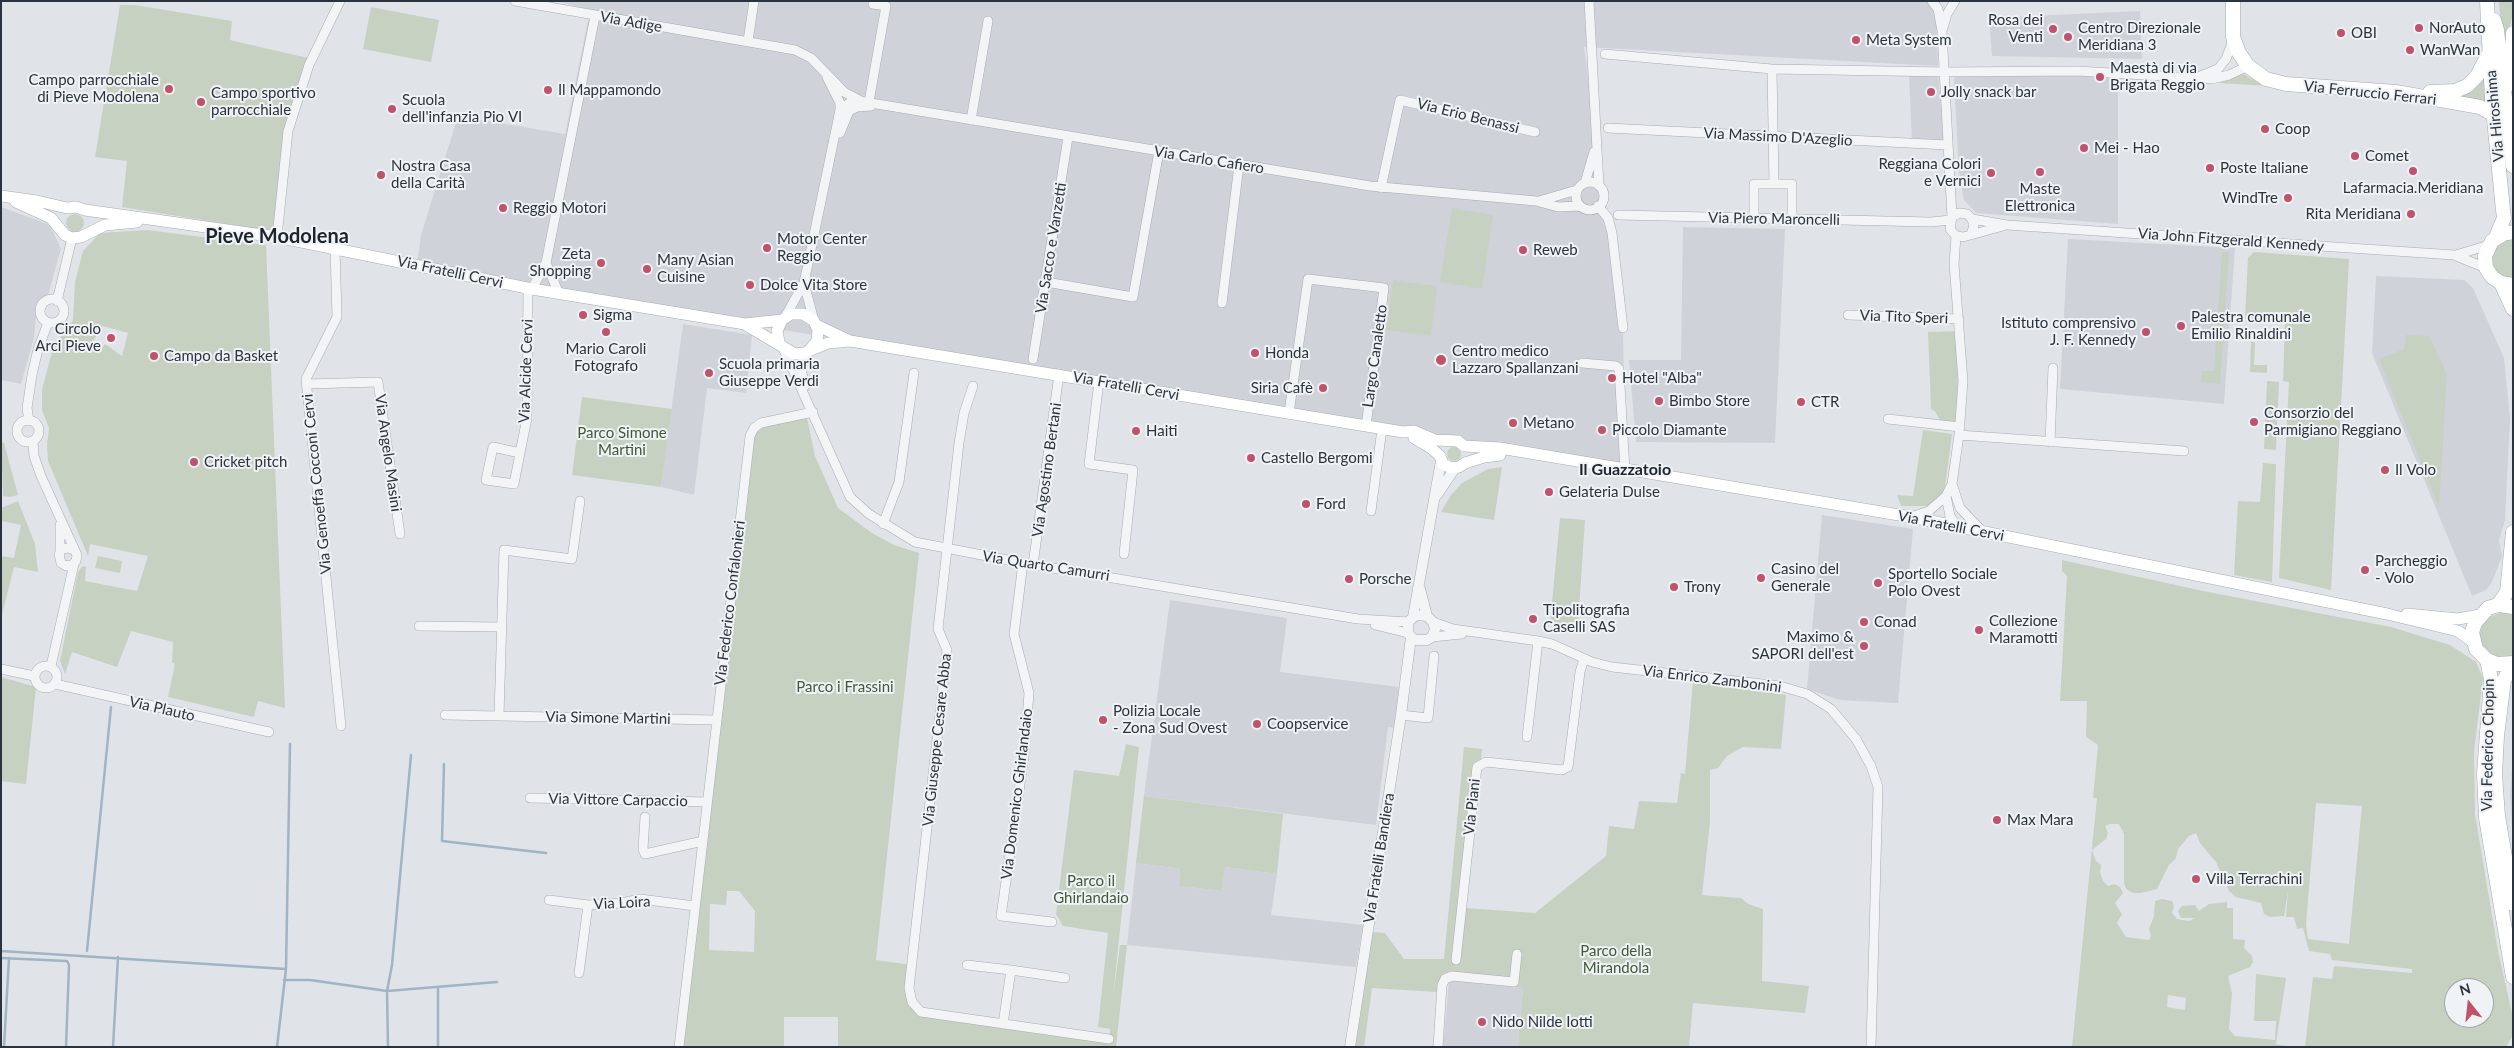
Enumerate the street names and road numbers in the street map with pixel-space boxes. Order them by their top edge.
street label: Via Adige [599,8,663,36]
street label: Via Hiroshima [2482,69,2508,163]
street label: Via Ferruccio Ferrari [2303,77,2437,109]
street label: Via Erio Benassi [1415,95,1521,137]
street label: Via Massimo D'Azeglio [1703,124,1853,150]
street label: Via Carlo Cafiero [1153,142,1265,178]
street label: Via Sacco e Vanzetti [1032,181,1070,315]
street label: Via Piero Maroncelli [1708,209,1840,229]
street label: Via John Fitzgerald Kennedy [2137,225,2325,255]
street label: Via Fratelli Cervi [395,252,505,292]
street label: Largo Canaletto [1359,303,1391,409]
street label: Via Tito Speri [1859,306,1949,328]
street label: Via Alcide Cervi [515,319,537,423]
street label: Via Fratelli Cervi [1071,368,1181,404]
street label: Via Genoeffa Cocconi Cervi [299,393,335,575]
street label: Via Angelo Masini [371,393,405,513]
street label: Via Agostino Bertani [1029,402,1065,538]
street label: Via Fratelli Cervi [1896,507,2006,545]
street label: Via Federico Confalonieri [711,520,749,686]
street label: Via Quarto Camurri [981,547,1111,585]
street label: Via Giuseppe Cesare Abba [919,653,955,827]
street label: Via Enrico Zambonini [1641,662,1783,696]
street label: Via Federico Chopin [2478,678,2498,812]
street label: Via Plauto [127,693,197,725]
street label: Via Domenico Ghirlandaio [998,707,1036,881]
street label: Via Simone Martini [545,708,671,728]
street label: Via Piani [1460,778,1484,836]
street label: Via Vittore Carpaccio [548,790,688,810]
street label: Via Fratelli Bandiera [1360,792,1398,924]
street label: Via Loira [593,893,651,913]

